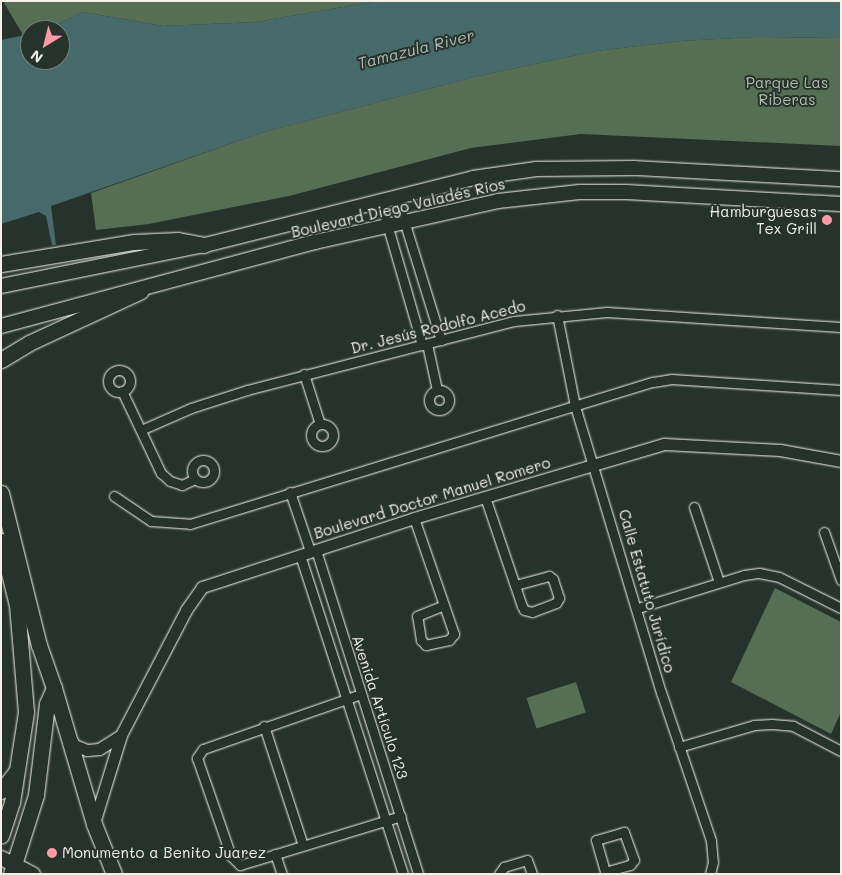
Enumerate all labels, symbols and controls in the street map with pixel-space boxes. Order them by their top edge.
north arrow [20,20,70,70]
water label: Tamazula River [356,25,476,73]
text: N [27,46,46,68]
park label: Parque Las Riberas [746,73,828,108]
street label: Boulevard Diego Valadés Ríos [289,175,507,241]
place label: Hamburguesas Tex Grill [710,202,817,237]
marker: Hamburguesas Tex Grill [821,214,833,226]
street label: Dr. Jesús Rodolfo Acedo [349,297,527,357]
street label: Boulevard Doctor Manuel Romero [312,453,552,543]
street label: Calle Estatuto Jurídico [615,507,679,675]
street label: Avenida Artículo 123 [348,633,412,781]
place label: Monumento a Benito Juarez [62,844,266,862]
marker: Monumento a Benito Juarez [46,847,58,859]

